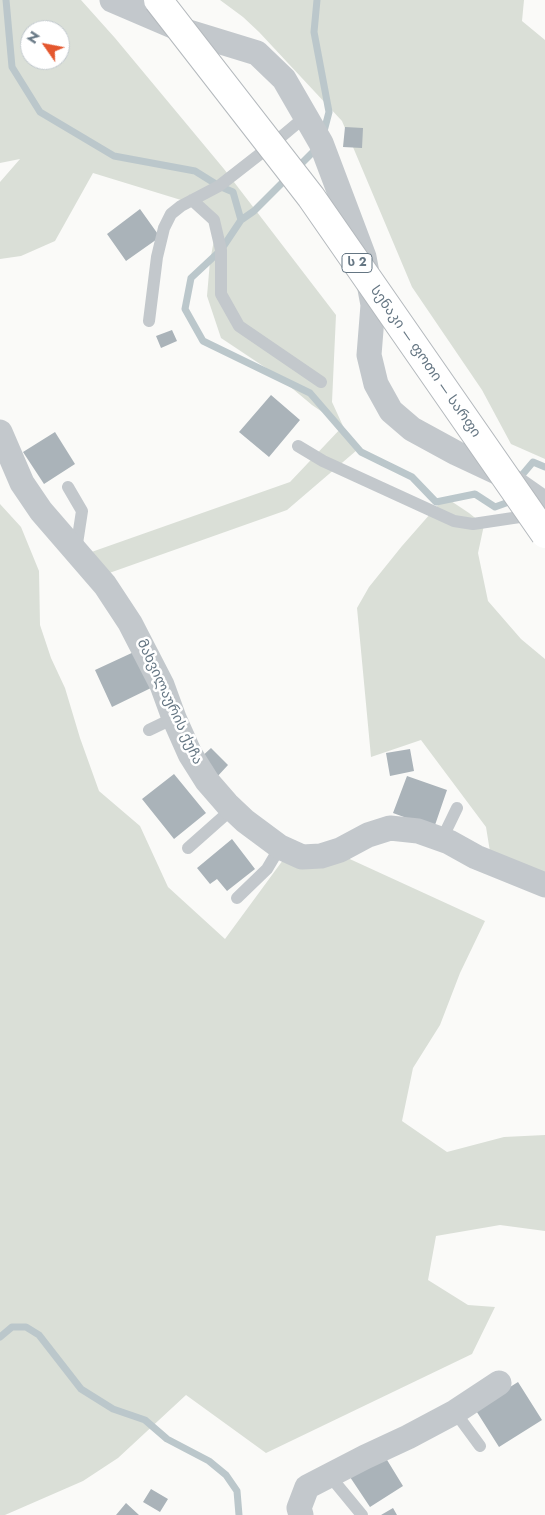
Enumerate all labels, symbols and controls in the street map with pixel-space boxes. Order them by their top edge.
north arrow [20,20,70,70]
text: N [22,27,45,47]
road number: ს 2 [342,254,372,272]
street label: სენაკი — ფოთი — სარფი [366,283,484,441]
street label: მახვილაურის ქუჩა [133,637,205,767]

